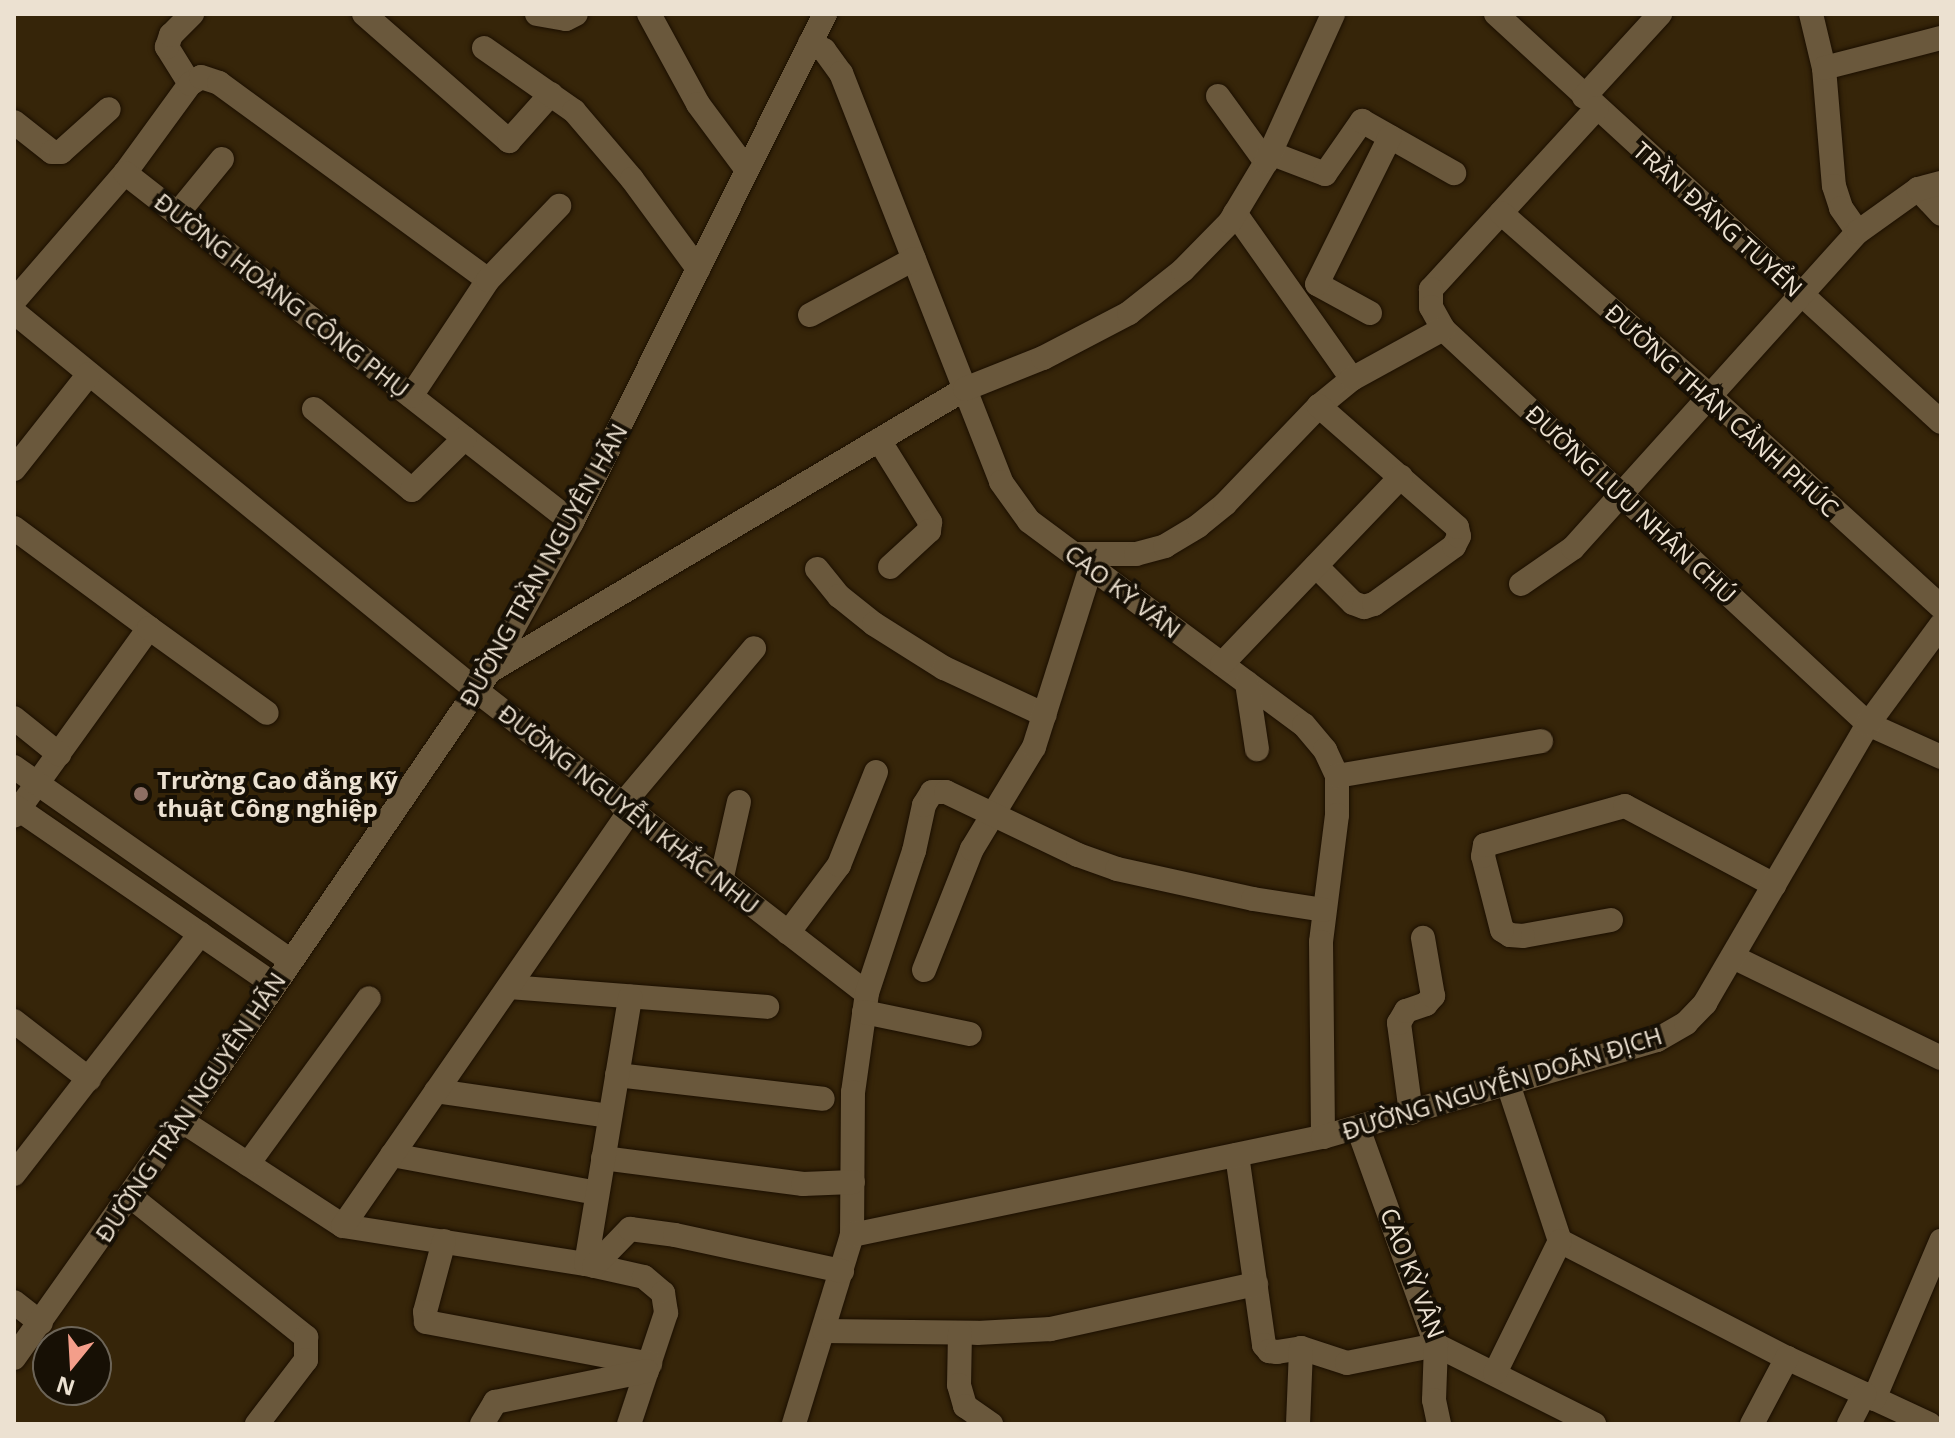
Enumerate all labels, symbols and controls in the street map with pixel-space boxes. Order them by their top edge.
street label: TRẦN ĐĂNG TUYỂN [1628,136,1808,302]
street label: ĐƯỜNG HOÀNG CÔNG PHỤ [149,187,415,403]
street label: ĐƯỜNG THÂN CẢNH PHÚC [1599,298,1845,522]
street label: ĐƯỜNG LƯU NHÂN CHÚ [1520,399,1742,609]
street label: ĐƯỜNG TRẦN NGUYÊN HÃN [453,419,633,711]
street label: CAO KỲ VÂN [1060,538,1186,644]
street label: ĐƯỜNG NGUYỄN KHẮC NHU [493,698,765,920]
place label: Trường Cao đẳng Kỹ thuật Công nghiệp [157,766,398,822]
marker: Trường Cao đẳng Kỹ thuật Công nghiệp [132,785,150,803]
street label: ĐƯỜNG TRẦN NGUYÊN HÃN [89,967,291,1247]
street label: ĐƯỜNG NGUYỄN DOÃN ĐỊCH [1339,1021,1665,1145]
street label: CAO KỲ VÂN [1375,1204,1451,1342]
north arrow [32,1326,112,1406]
text: N [52,1370,78,1404]

